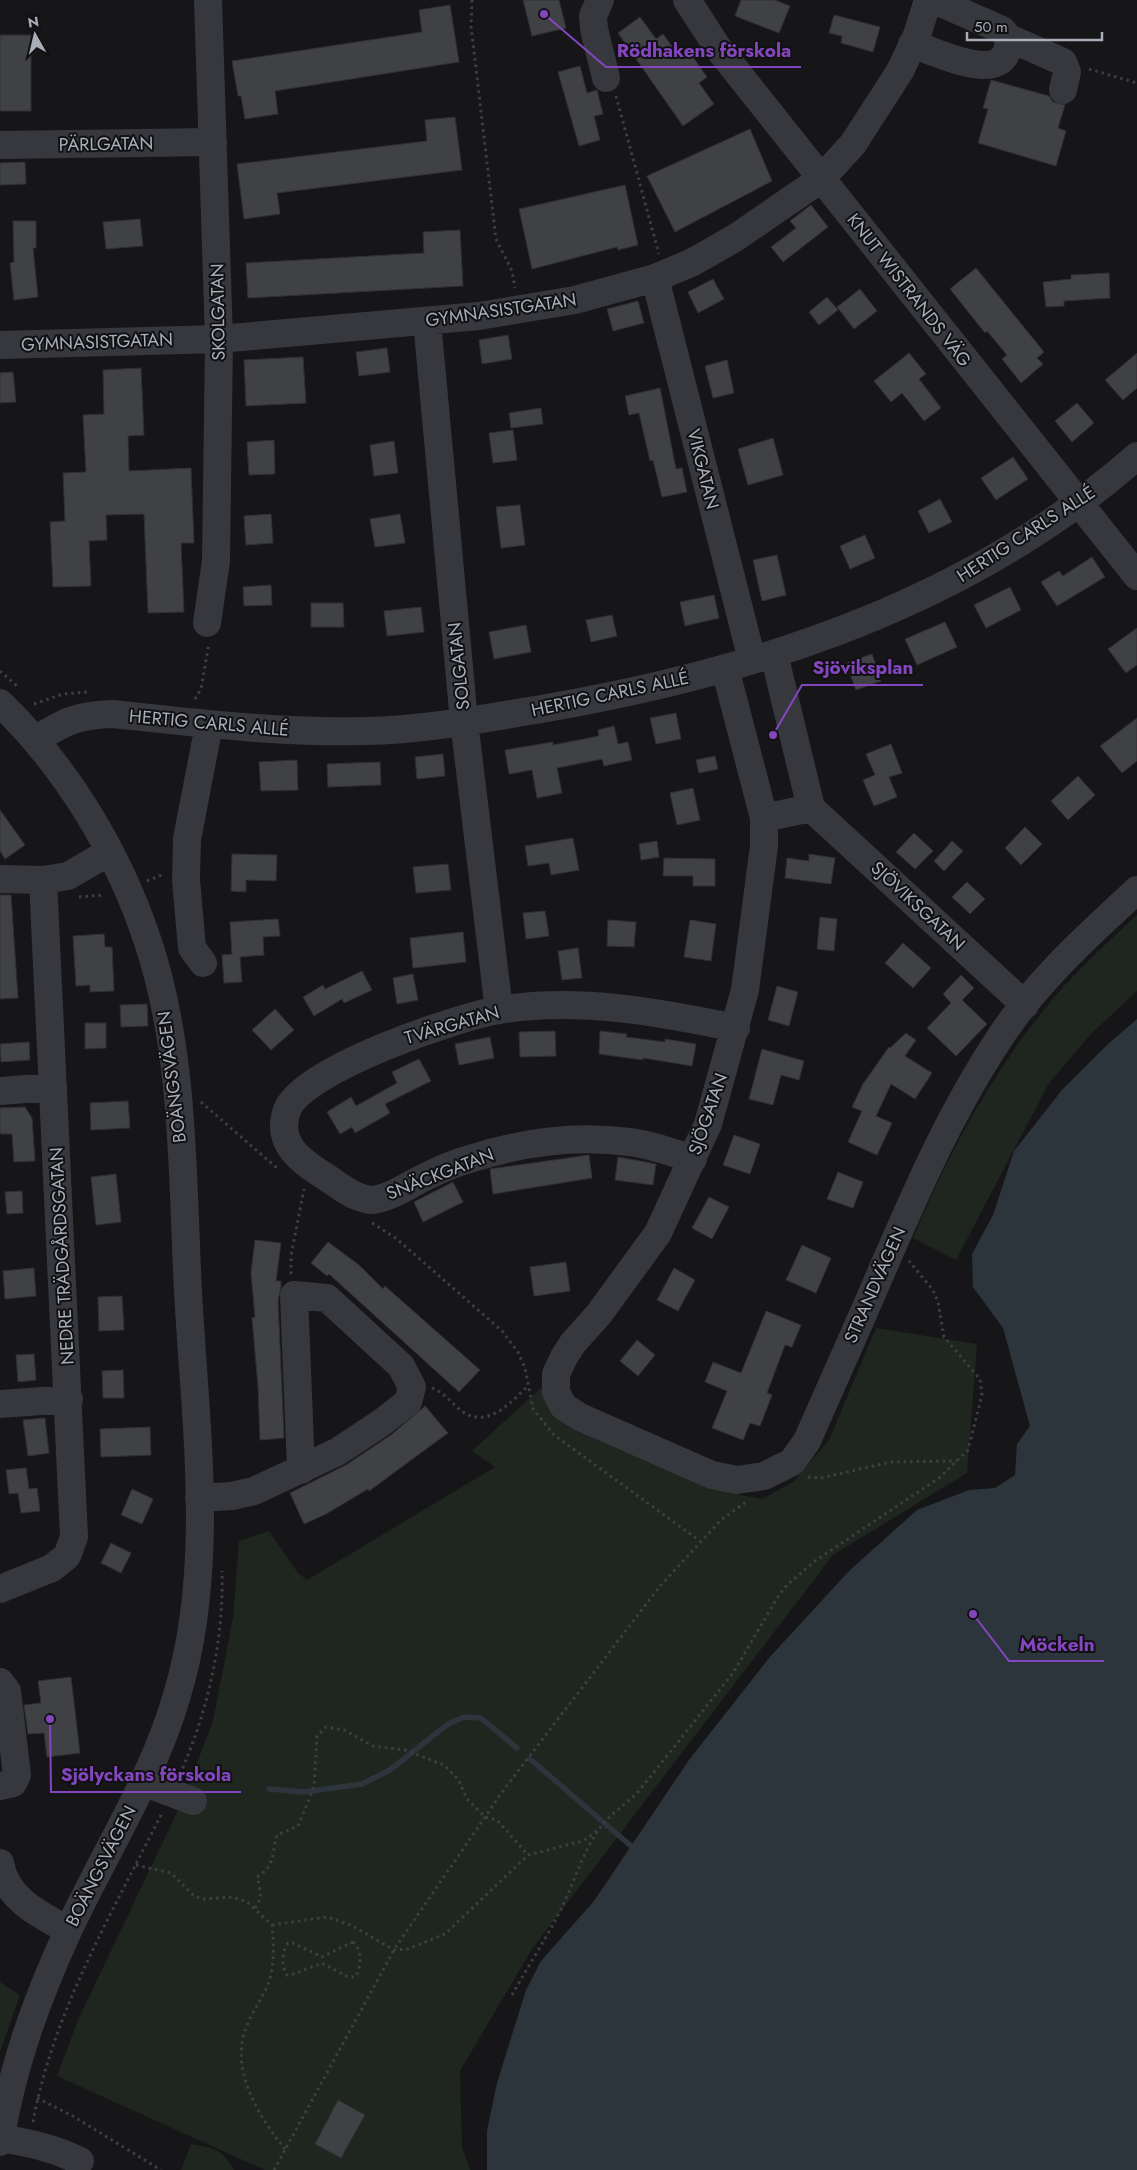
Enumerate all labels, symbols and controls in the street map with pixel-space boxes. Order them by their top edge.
north arrow [10,10,60,60]
scale bar [967,10,1102,42]
text: N [26,11,40,33]
text: 50 m [974,16,1008,38]
callout: Rödhakens förskola [606,33,801,67]
text: Rödhakens förskola [617,37,791,64]
street label: PÄRLGATAN [58,130,154,158]
street label: KNUT WISTRANDS VÄG [841,208,977,372]
street label: SKOLGATAN [204,263,232,361]
street label: GYMNASISTGATAN [424,287,578,333]
street label: GYMNASISTGATAN [21,326,173,358]
street label: VIKGATAN [680,426,726,512]
street label: HERTIG CARLS ALLÉ [952,479,1100,589]
street label: SOLGATAN [441,621,477,711]
callout: Sjöviksplan [802,651,923,685]
text: Sjöviksplan [813,654,913,681]
street label: HERTIG CARLS ALLÉ [529,665,691,723]
street label: HERTIG CARLS ALLÉ [128,703,290,743]
street label: SJÖVIKSGATAN [865,855,971,957]
street label: TVÄRGATAN [402,999,502,1051]
street label: BOÄNGSVÄGEN [151,1010,193,1144]
street label: SJÖGATAN [682,1070,734,1158]
street label: SNÄCKGATAN [383,1142,497,1206]
street label: NEDRE TRÄDGÅRDSGATAN [43,1146,81,1366]
street label: STRANDVÄGEN [838,1223,912,1347]
callout: Möckeln [1009,1627,1104,1661]
text: Möckeln [1019,1631,1095,1658]
callout: Sjölyckans förskola [51,1758,241,1792]
text: Sjölyckans förskola [61,1761,231,1788]
street label: BOÄNGSVÄGEN [59,1801,143,1931]

